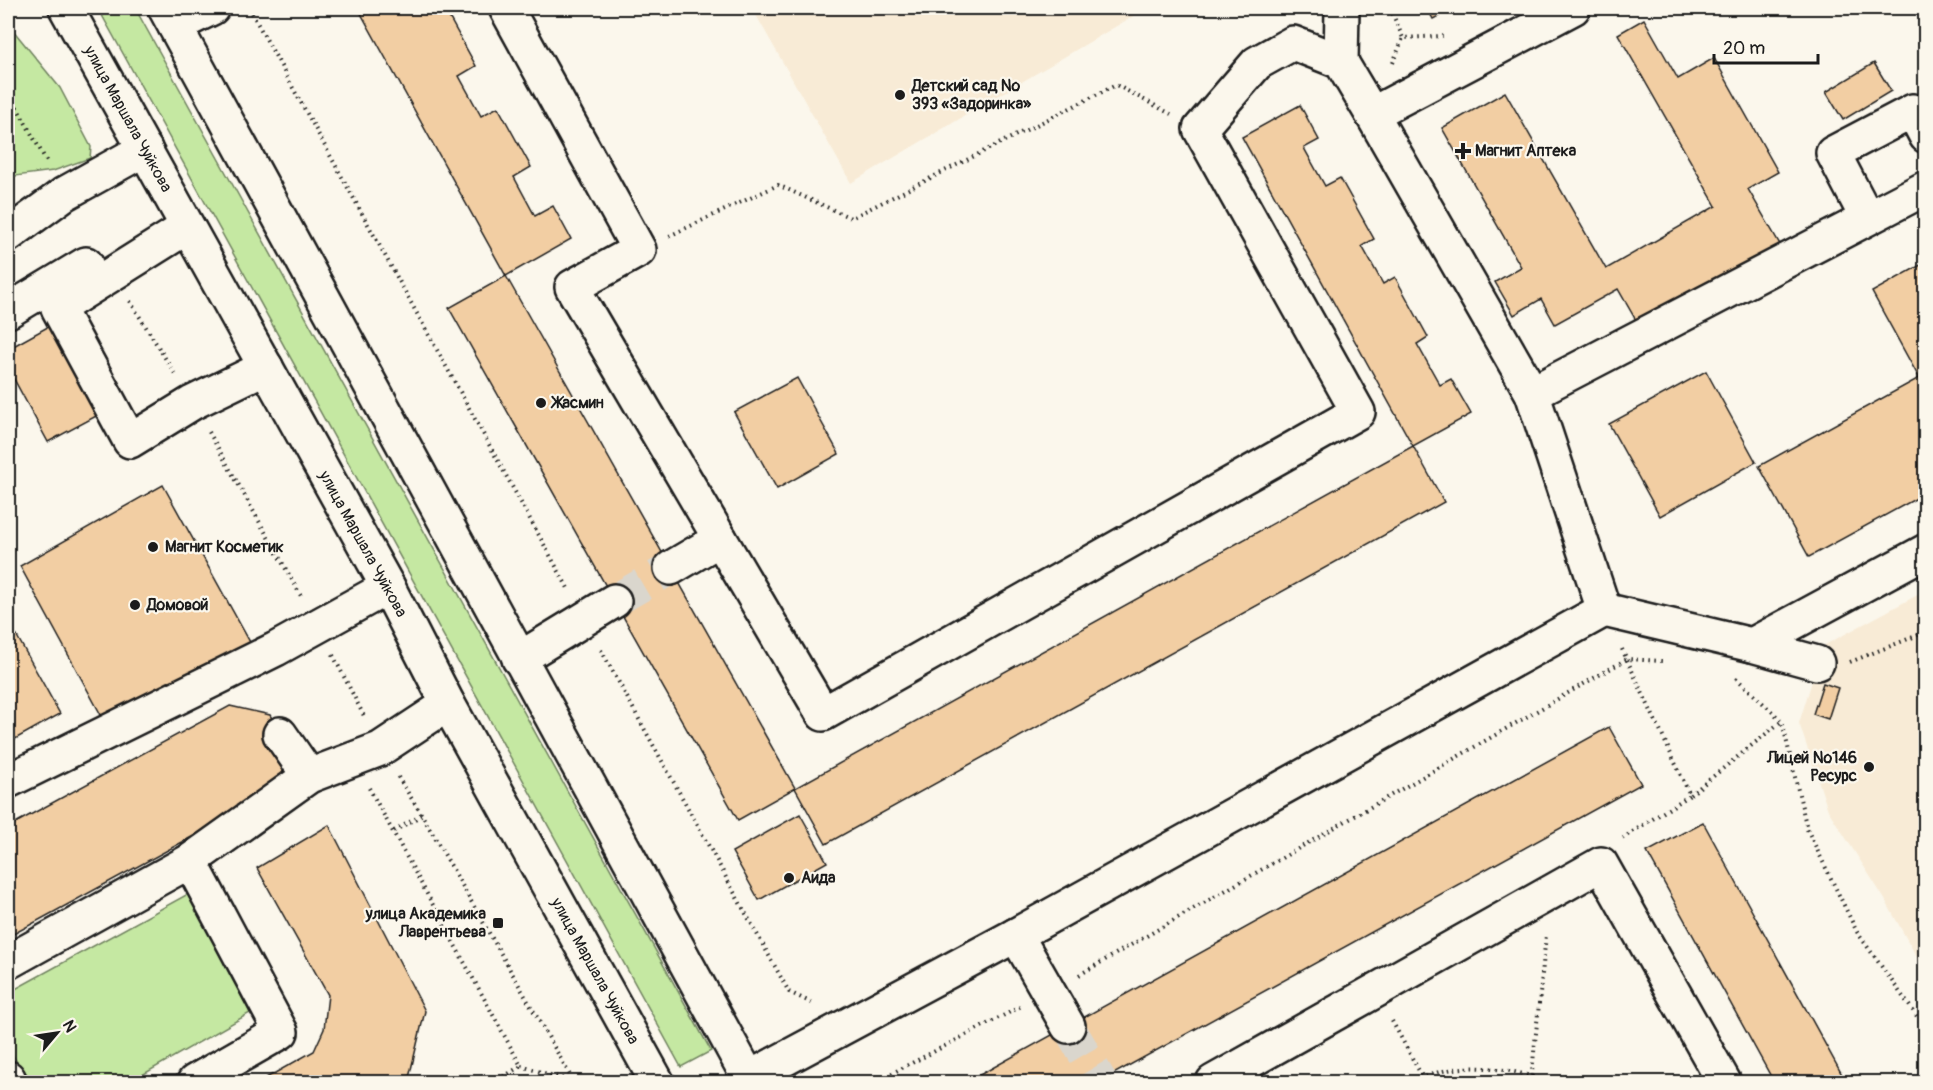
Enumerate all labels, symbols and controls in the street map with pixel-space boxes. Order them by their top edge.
scale bar [1714,27,1818,65]
text: 20 m [1723,37,1765,60]
street label: улица Маршала Чуйкова [79,41,177,196]
place label: Детский сад № 393 «Задоринка» [911,76,1032,114]
marker: Детский сад № 393 «Задоринка» [893,88,907,102]
place label: Магнит Аптека [1475,141,1577,161]
marker: Магнит Аптека [1456,144,1470,158]
place label: Жасмин [550,393,604,413]
marker: Жасмин [534,396,548,410]
street label: улица Маршала Чуйкова [314,466,412,621]
place label: Магнит Косметик [165,537,284,557]
marker: Магнит Косметик [146,540,160,554]
place label: Домовой [146,595,209,615]
marker: Домовой [128,598,142,612]
place label: Лицей №146 Ресурс [1766,748,1857,786]
marker: Лицей №146 Ресурс [1862,760,1876,774]
place label: Аида [801,868,836,888]
marker: Аида [782,871,796,885]
street label: улица Маршала Чуйкова [546,893,644,1048]
place label: улица Академика Лаврентьева [365,904,487,942]
marker: улица Академика Лаврентьева [491,916,505,930]
north arrow [27,1003,87,1063]
text: N [58,1017,81,1036]

